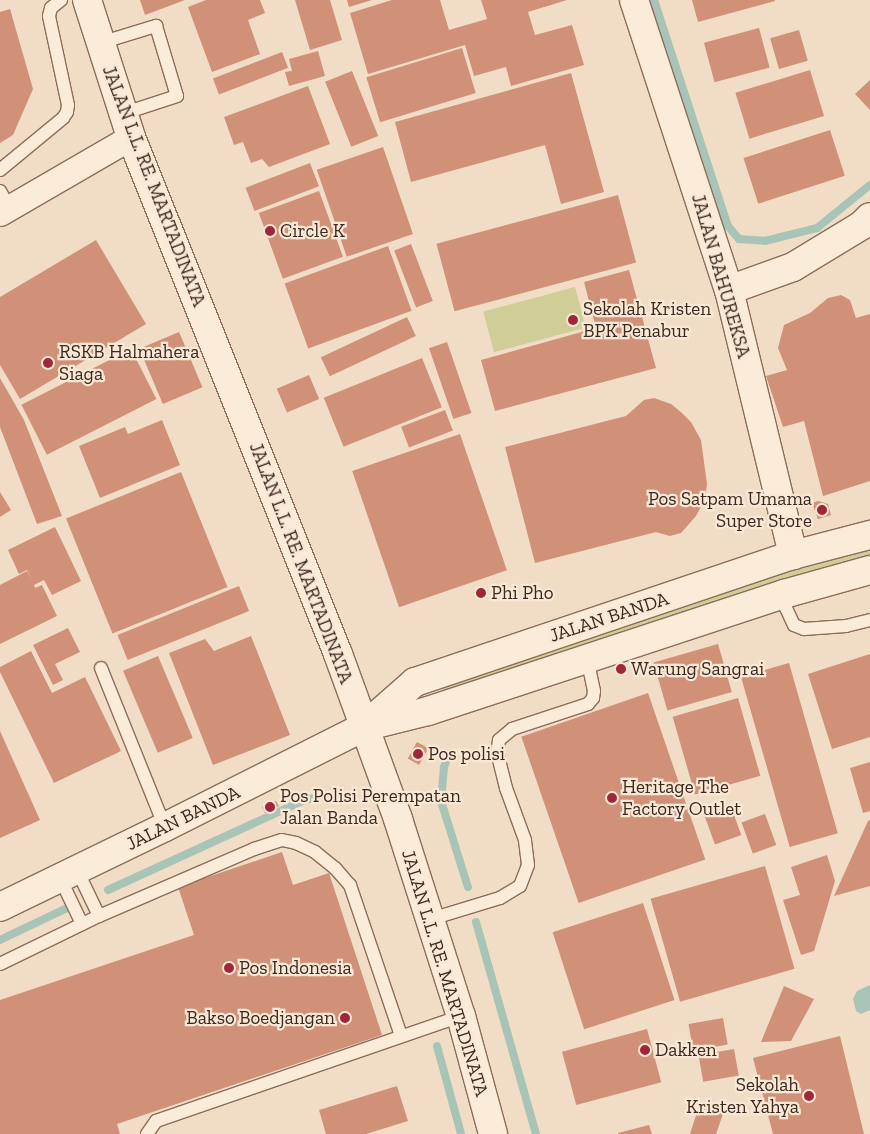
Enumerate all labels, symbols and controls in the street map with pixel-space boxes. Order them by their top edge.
street label: JALAN L.L. RE. MARTADINATA [97,62,211,310]
street label: JALAN BAHUREKSA [687,191,755,361]
place label: Circle K [280,220,345,242]
marker: Circle K [264,225,276,237]
place label: Sekolah Kristen BPK Penabur [583,298,711,342]
marker: Sekolah Kristen BPK Penabur [567,314,579,326]
place label: RSKB Halmahera Siaga [59,341,200,385]
marker: RSKB Halmahera Siaga [41,356,55,370]
street label: JALAN L.L. RE. MARTADINATA [244,439,358,687]
place label: Pos Satpam Umama Super Store [648,488,812,532]
marker: Pos Satpam Umama Super Store [816,504,828,516]
place label: Phi Pho [491,582,553,604]
marker: Phi Pho [475,587,487,599]
street label: JALAN BANDA [547,587,671,647]
place label: Warung Sangrai [631,658,764,680]
marker: Warung Sangrai [615,663,627,675]
place label: Pos polisi [428,743,505,765]
marker: Pos polisi [412,748,424,760]
place label: Heritage The Factory Outlet [622,776,742,820]
street label: JALAN BANDA [122,781,244,855]
place label: Pos Polisi Perempatan Jalan Banda [280,785,461,829]
marker: Heritage The Factory Outlet [606,792,618,804]
marker: Pos Polisi Perempatan Jalan Banda [264,801,276,813]
street label: JALAN L.L. RE. MARTADINATA [397,847,493,1099]
place label: Pos Indonesia [239,957,352,979]
marker: Pos Indonesia [223,962,235,974]
place label: Bakso Boedjangan [186,1007,335,1029]
marker: Bakso Boedjangan [339,1012,351,1024]
place label: Dakken [655,1039,717,1061]
marker: Dakken [639,1044,651,1056]
place label: Sekolah Kristen Yahya [685,1074,799,1118]
marker: Sekolah Kristen Yahya [803,1090,815,1102]

